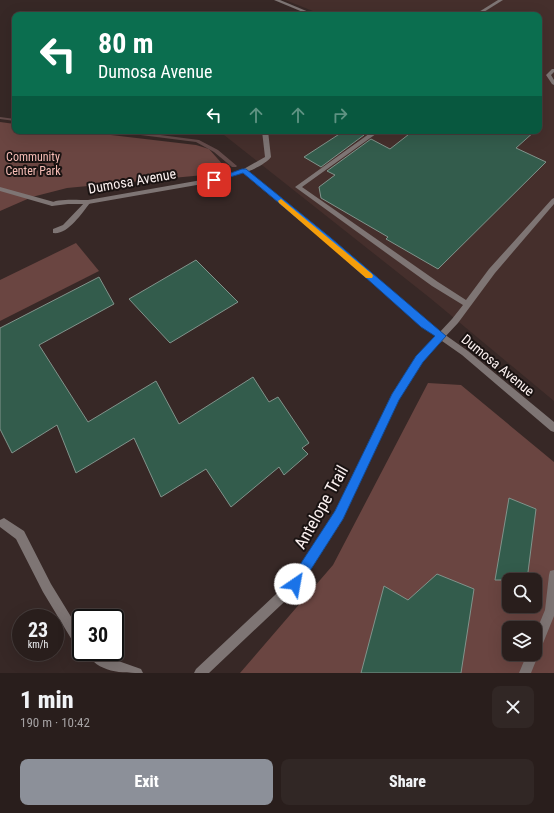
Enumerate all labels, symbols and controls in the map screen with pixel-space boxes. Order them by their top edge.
text: 80 m [98,27,154,60]
icon: left [32,28,84,80]
text: Dumosa Avenue [98,61,212,82]
icon: left [203,104,225,126]
icon: ahead [245,104,267,126]
icon: ahead [287,104,309,126]
icon: right [329,104,351,126]
park label: Community Center Park [5,150,61,178]
pin [197,163,231,197]
street label: Dumosa Avenue [87,165,178,197]
icon: arrive [203,169,225,191]
street label: Dumosa Avenue [458,331,538,399]
street label: Antelope Trail [290,462,352,552]
position arrow [274,563,316,605]
map controls [502,573,542,661]
button: search [502,573,542,613]
speed limit sign: 30 [72,609,124,661]
text: 23 [28,618,48,642]
button: layers [502,621,542,661]
text: km/h [28,639,48,650]
text: 1 min [20,686,74,714]
button: close [492,686,534,728]
text: 190 m · 10:42 [20,715,90,730]
button: Exit [20,759,273,805]
button: Share [281,759,534,805]

